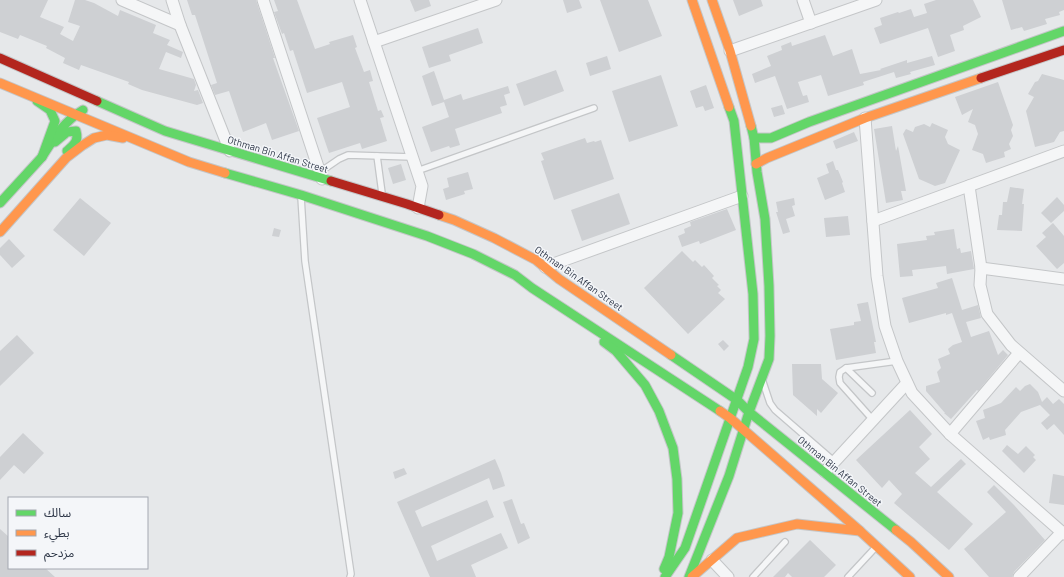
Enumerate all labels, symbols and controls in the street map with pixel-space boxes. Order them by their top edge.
street label: Othman Bin Affan Street [226,133,330,175]
street label: Othman Bin Affan Street [533,243,626,313]
street label: Othman Bin Affan Street [795,433,885,509]
legend [8,497,148,569]
text: سالك [44,505,71,519]
text: بطيء [44,525,70,543]
text: مزدحم [44,545,74,562]

